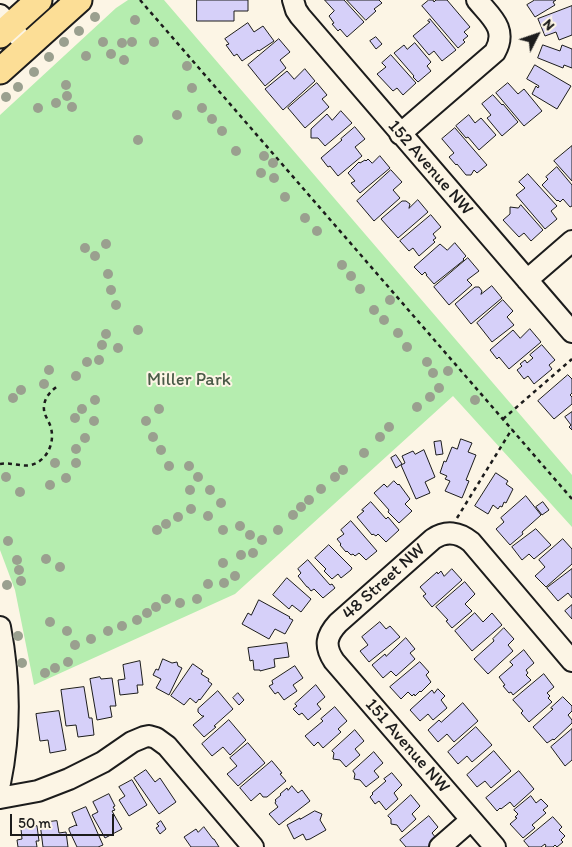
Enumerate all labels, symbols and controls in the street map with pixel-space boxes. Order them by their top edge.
north arrow [512,10,562,60]
text: N [539,16,558,34]
street label: 152 Avenue NW [383,116,477,220]
park label: Miller Park [147,369,231,391]
street label: 48 Street NW [338,539,430,625]
street label: 151 Avenue NW [360,694,454,798]
scale bar [12,804,116,836]
text: 50 m [18,814,51,832]

